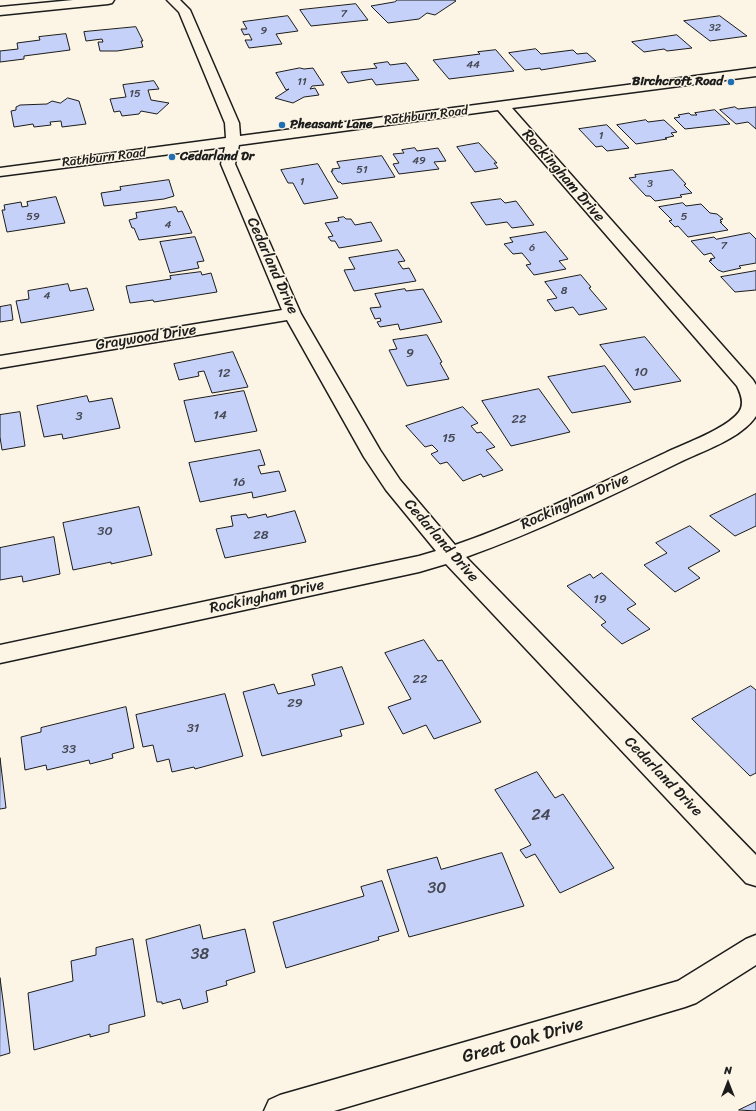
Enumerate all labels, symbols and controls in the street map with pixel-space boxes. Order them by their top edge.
house number: 7 [341,7,347,21]
house number: 32 [709,21,721,35]
house number: 9 [261,24,267,38]
house number: 44 [466,58,480,72]
place label: Birchcroft Road [632,74,723,90]
house number: 11 [297,75,307,89]
marker: Birchcroft Road [726,77,736,87]
house number: 15 [129,87,141,101]
street label: Rathburn Road [383,103,469,129]
place label: Pheasant Lane [290,117,373,133]
marker: Pheasant Lane [277,120,287,130]
street label: Rockingham Drive [518,126,608,226]
house number: 1 [599,129,603,143]
street label: Rathburn Road [61,145,147,171]
place label: Cedarland Dr [180,149,254,165]
marker: Cedarland Dr [167,152,177,162]
house number: 49 [412,154,426,168]
house number: 51 [356,163,368,177]
house number: 1 [300,175,304,189]
house number: 3 [647,177,653,191]
house number: 59 [26,210,40,224]
house number: 5 [681,210,687,224]
street label: Cedarland Drive [243,215,301,317]
house number: 4 [165,218,171,232]
house number: 7 [721,239,727,253]
house number: 6 [529,241,535,255]
house number: 8 [561,284,567,298]
house number: 4 [44,289,50,303]
street label: Graywood Drive [94,321,198,355]
house number: 9 [406,346,414,362]
house number: 10 [634,365,648,381]
house number: 12 [217,366,231,382]
house number: 14 [213,408,227,424]
house number: 3 [75,409,83,425]
house number: 22 [511,412,527,428]
house number: 15 [442,431,456,447]
street label: Rockingham Drive [518,470,632,534]
house number: 16 [233,475,245,491]
street label: Cedarland Drive [400,496,482,586]
house number: 30 [97,524,113,540]
house number: 28 [253,528,269,544]
street label: Rockingham Drive [208,576,326,618]
house number: 19 [593,592,607,608]
house number: 22 [412,672,428,688]
house number: 29 [287,696,303,712]
house number: 31 [187,721,199,737]
street label: Cedarland Drive [620,733,706,821]
house number: 33 [62,742,76,758]
house number: 24 [531,806,551,826]
house number: 30 [428,879,446,899]
house number: 38 [191,945,209,965]
street label: Great Oak Drive [460,1013,586,1069]
text: N [724,1061,732,1080]
north arrow [708,1063,748,1103]

